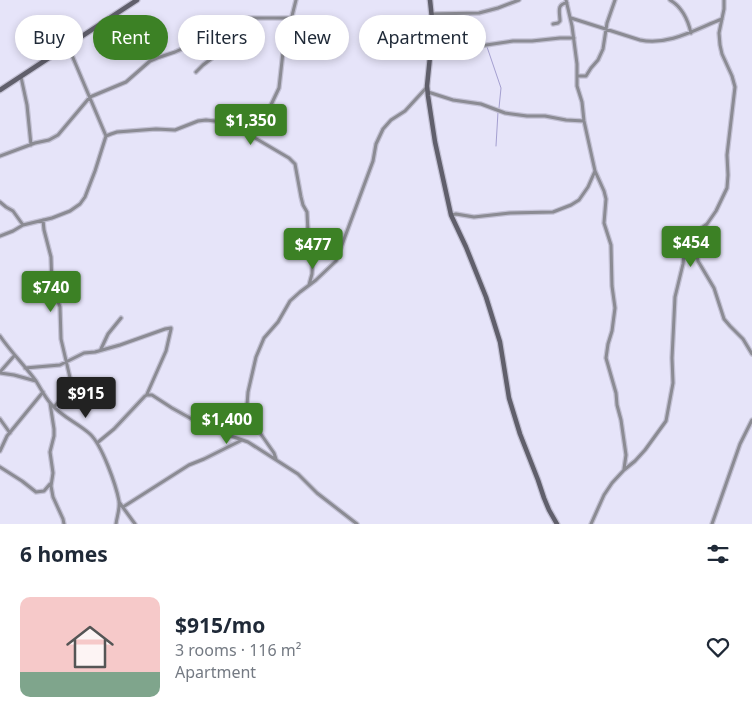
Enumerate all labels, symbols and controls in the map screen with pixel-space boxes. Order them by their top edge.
chip: Buy [15,15,83,60]
chip: Rent [93,15,168,60]
chip: Filters [178,15,265,60]
chip: New [275,15,349,60]
chip: Apartment [359,15,486,60]
pin: $1,350 [210,104,292,146]
text: $1,350 [226,109,276,131]
pin: $454 [661,226,721,268]
pin: $477 [283,228,343,270]
text: $454 [673,231,709,253]
text: $477 [295,233,331,255]
pin: $740 [21,270,81,313]
text: $740 [33,276,69,298]
pin: $915 [56,376,116,419]
text: $915 [68,382,104,404]
pin: $1,400 [186,402,268,445]
text: $1,400 [202,408,252,430]
text: 6 homes [20,540,108,568]
icon: filters [704,540,732,568]
text: $915/mo [175,611,265,639]
icon: home [60,617,120,677]
icon: heart [704,633,732,661]
text: 3 rooms · 116 m² [175,639,301,661]
text: Apartment [175,661,256,683]

